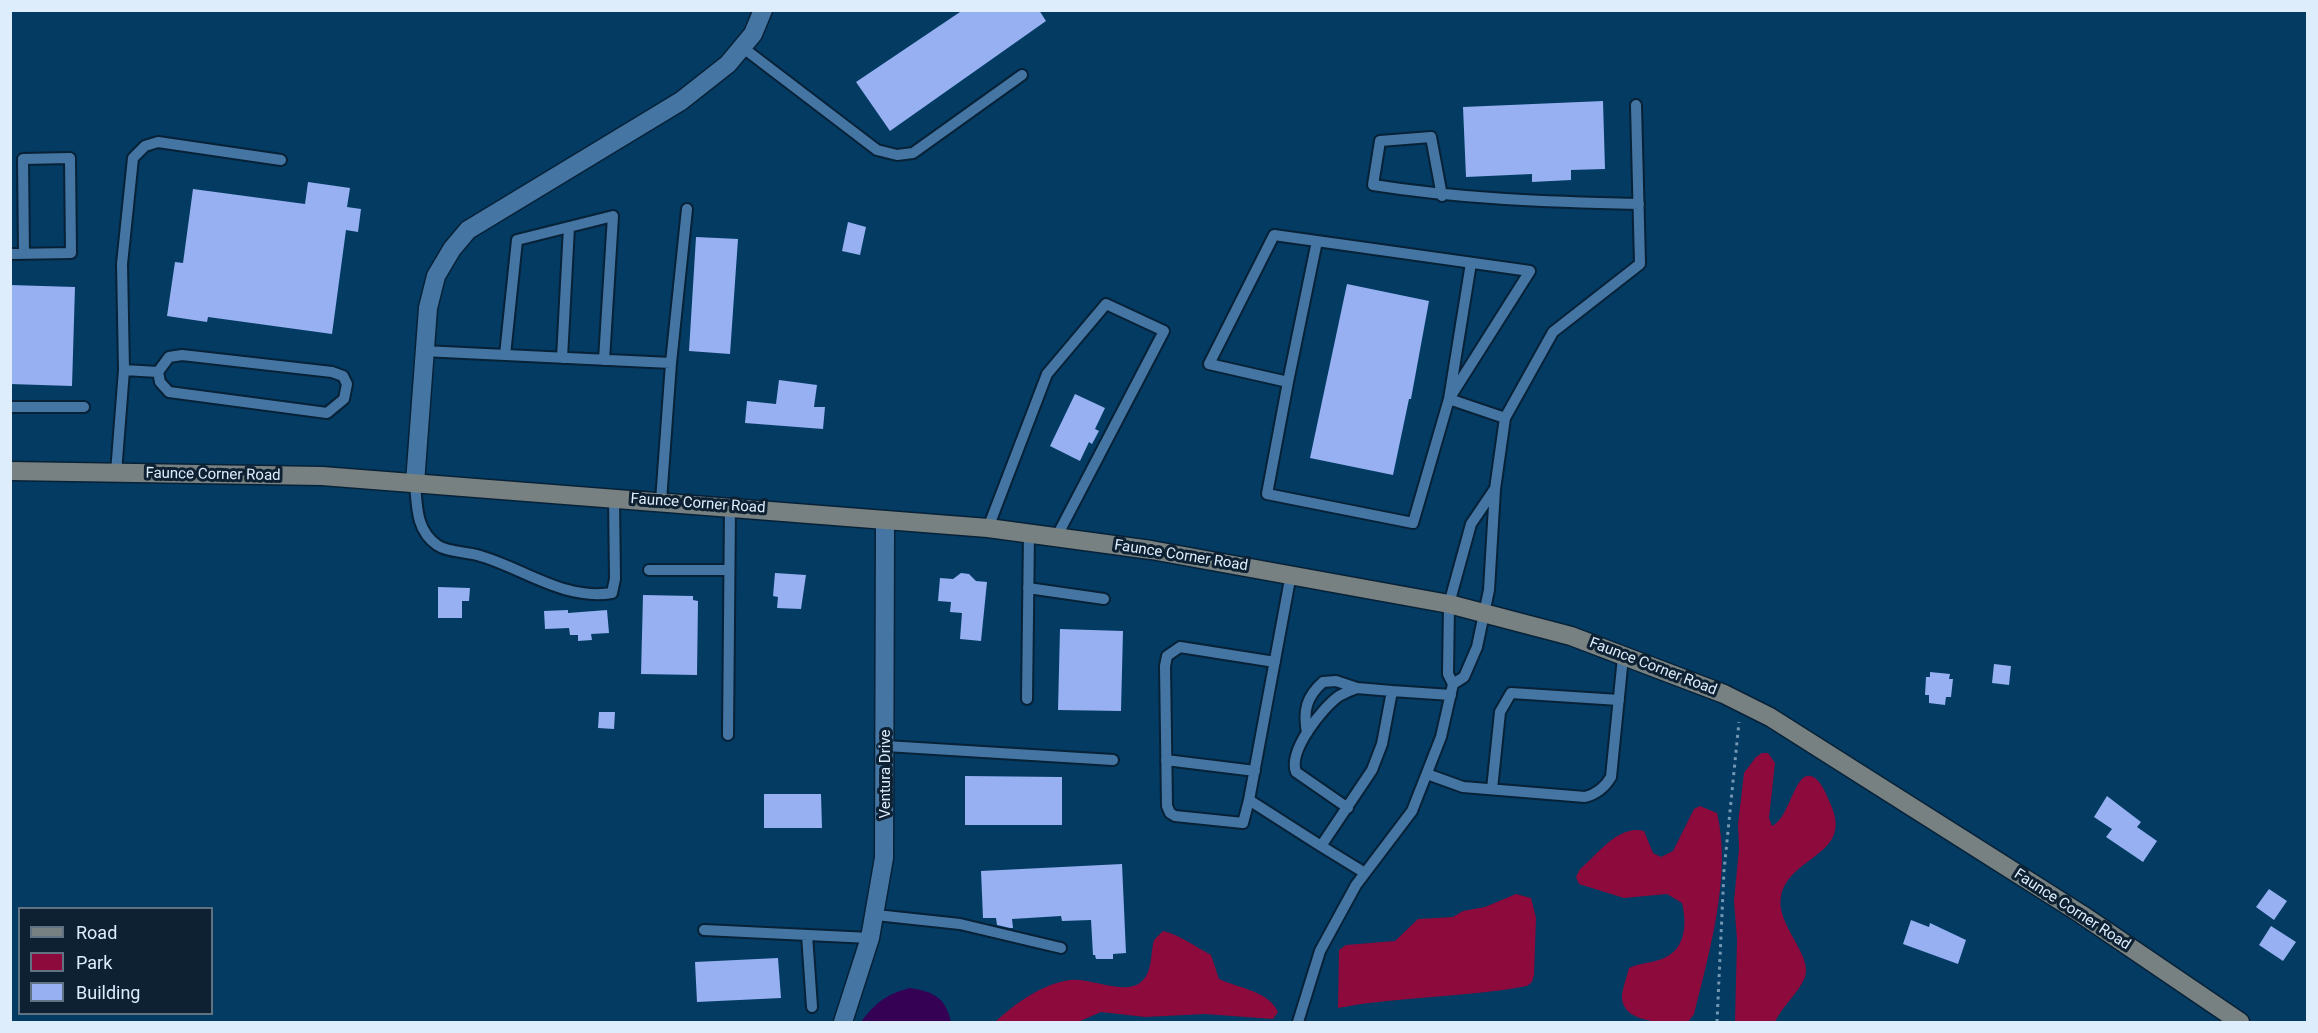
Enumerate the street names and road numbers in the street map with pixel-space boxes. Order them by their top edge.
street label: Faunce Corner Road [145,465,281,485]
street label: Faunce Corner Road [630,490,766,518]
street label: Faunce Corner Road [1113,537,1249,575]
street label: Faunce Corner Road [1587,634,1719,700]
street label: Ventura Drive [877,729,895,819]
street label: Faunce Corner Road [2010,866,2134,954]

